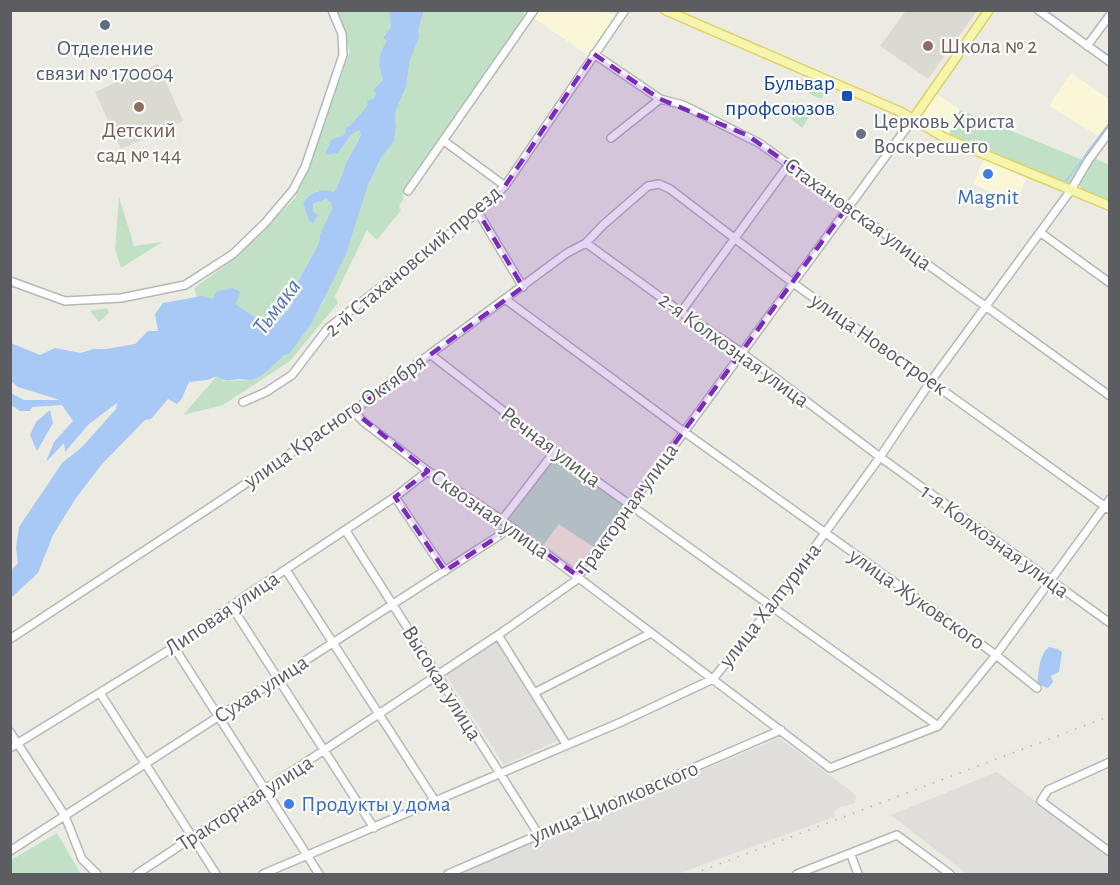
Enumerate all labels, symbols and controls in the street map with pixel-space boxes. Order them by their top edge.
marker: Отделение связи № 170004 [98,18,112,32]
place label: Школа № 2 [940,35,1037,57]
place label: Отделение связи № 170004 [36,37,174,84]
marker: Школа № 2 [921,39,935,53]
place label: Бульвар профсоюзов [725,72,835,119]
marker: Бульвар профсоюзов [840,89,854,103]
marker: Детский сад № 144 [132,100,146,114]
place label: Церковь Христа Воскресшего [873,110,1015,157]
place label: Детский сад № 144 [96,119,182,166]
marker: Церковь Христа Воскресшего [854,127,868,141]
street label: Стахановская улица [780,153,936,275]
marker: Magnit [981,167,995,181]
street label: 2-й Стахановский проезд [321,181,505,341]
place label: Magnit [957,186,1019,208]
water label: Тьмака [248,274,306,340]
street label: 2-я Колхозная улица [655,288,813,412]
street label: улица Новостроек [806,288,951,399]
street label: улица Красного Октября [239,350,430,493]
street label: Речная улица [497,402,605,492]
street label: Тракторная улица [572,439,682,579]
street label: Сквозная улица [427,465,553,563]
street label: 1-я Колхозная улица [917,480,1073,602]
street label: улица Халтурина [714,539,825,672]
street label: улица Жуковского [844,544,989,654]
street label: Липовая улица [161,567,283,659]
street label: Высокая улица [398,622,486,744]
street label: Сухая улица [210,651,312,727]
street label: Тракторная улица [173,751,317,855]
street label: улица Циолковского [526,757,701,848]
place label: Продукты у дома [301,793,451,815]
marker: Продукты у дома [282,797,296,811]

